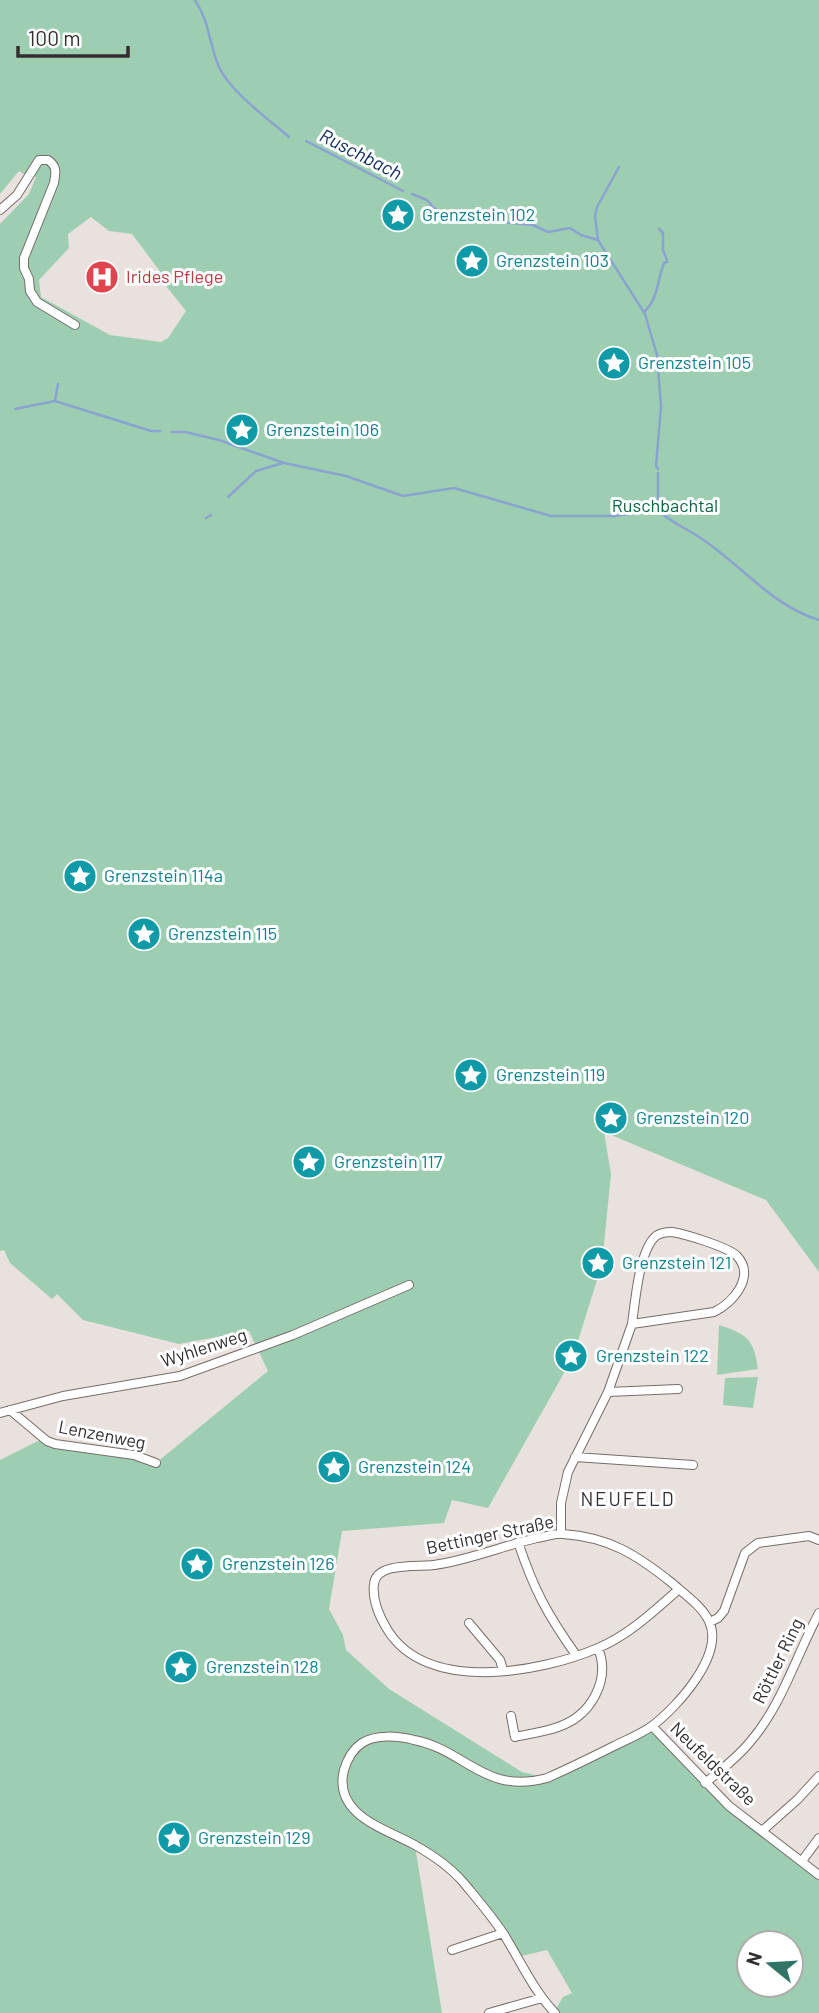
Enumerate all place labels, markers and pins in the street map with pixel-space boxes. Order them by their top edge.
place icon: Grenzstein 102 [379,196,417,234]
place label: Grenzstein 102 [422,203,535,225]
place icon: Grenzstein 103 [453,242,491,280]
place label: Grenzstein 103 [496,249,609,271]
hospital icon: Irides Pflege [83,258,121,296]
place label: Irides Pflege [126,265,223,287]
place icon: Grenzstein 105 [595,344,633,382]
place label: Grenzstein 105 [638,351,751,373]
place icon: Grenzstein 106 [223,411,261,449]
place label: Grenzstein 106 [266,418,379,440]
place icon: Grenzstein 114a [61,857,99,895]
place label: Grenzstein 114a [104,864,223,886]
place icon: Grenzstein 115 [125,915,163,953]
place label: Grenzstein 115 [168,922,277,944]
place icon: Grenzstein 119 [452,1056,490,1094]
place label: Grenzstein 119 [496,1063,605,1085]
place icon: Grenzstein 120 [592,1099,630,1137]
place label: Grenzstein 120 [636,1106,749,1128]
place icon: Grenzstein 117 [290,1143,328,1181]
place label: Grenzstein 117 [334,1150,443,1172]
place icon: Grenzstein 121 [579,1244,617,1282]
place label: Grenzstein 121 [622,1251,731,1273]
place icon: Grenzstein 122 [552,1337,590,1375]
place label: Grenzstein 122 [596,1344,709,1366]
place icon: Grenzstein 124 [315,1448,353,1486]
place label: Grenzstein 124 [358,1455,471,1477]
place icon: Grenzstein 126 [178,1545,216,1583]
place label: Grenzstein 126 [222,1552,334,1574]
place icon: Grenzstein 128 [162,1648,200,1686]
place label: Grenzstein 128 [206,1655,319,1677]
place icon: Grenzstein 129 [155,1819,193,1857]
place label: Grenzstein 129 [198,1826,311,1848]

